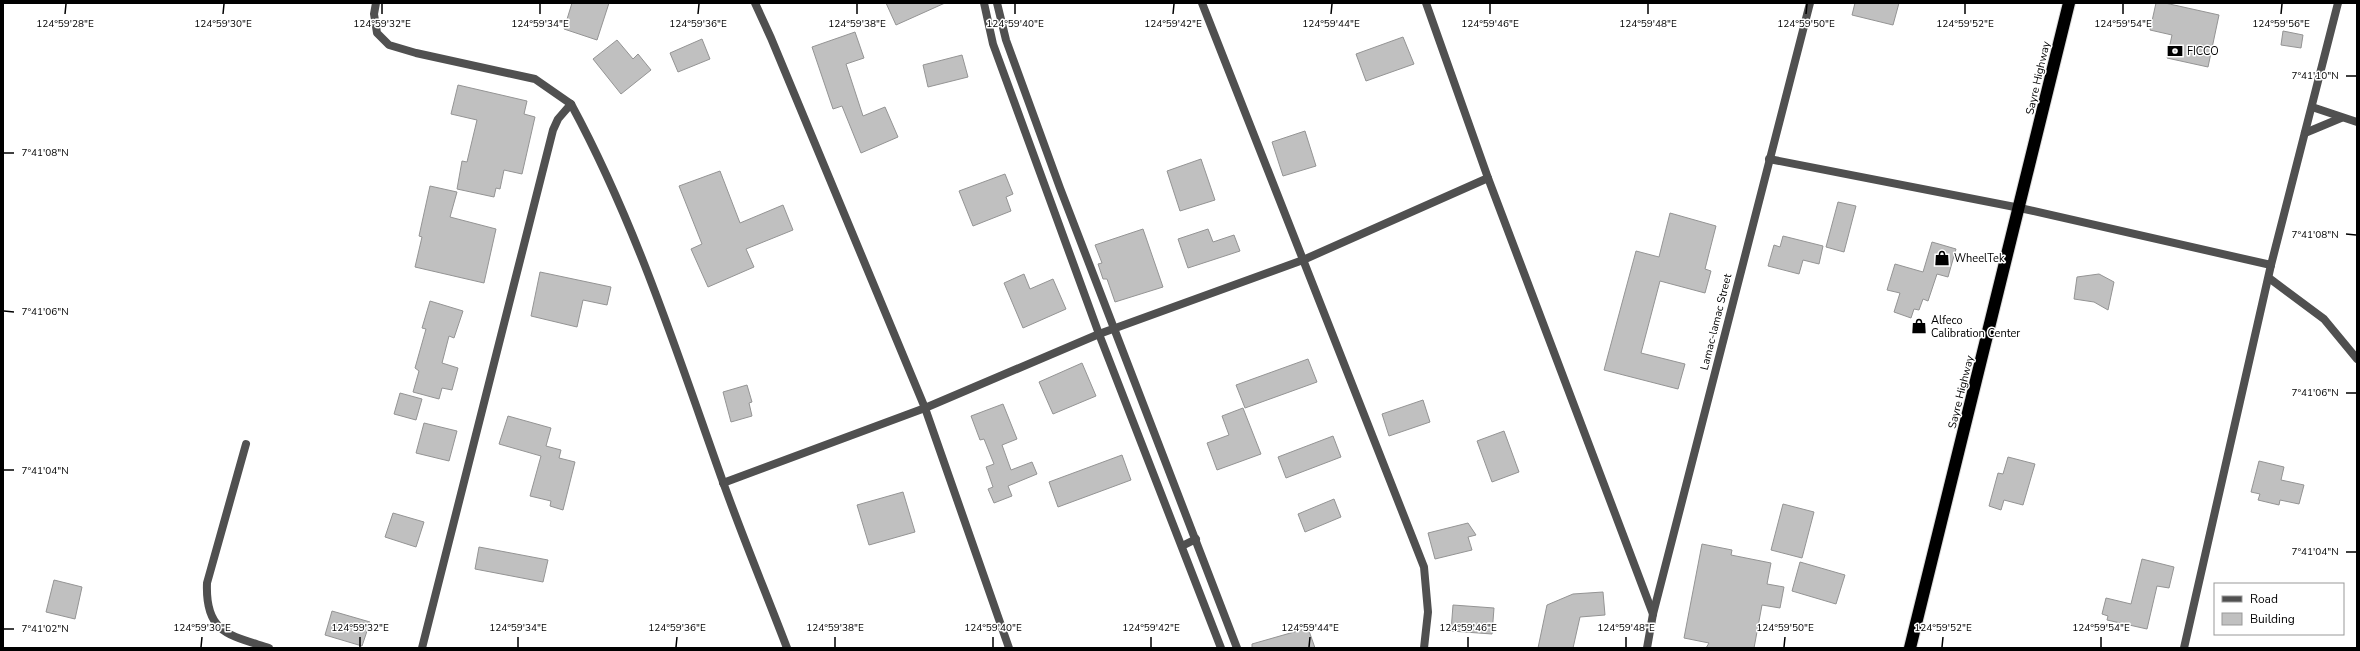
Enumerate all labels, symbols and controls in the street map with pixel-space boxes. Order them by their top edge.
text: 124°59'28"E [36,17,94,31]
text: 124°59'30"E [194,17,252,31]
text: 124°59'32"E [353,17,411,31]
text: 124°59'34"E [511,17,569,31]
text: 124°59'36"E [669,17,727,31]
text: 124°59'38"E [828,17,886,31]
text: 124°59'40"E [986,17,1044,31]
text: 124°59'42"E [1144,17,1202,31]
text: 124°59'44"E [1302,17,1360,31]
text: 124°59'46"E [1461,17,1519,31]
text: 124°59'48"E [1619,17,1677,31]
text: 124°59'50"E [1777,17,1835,31]
text: 124°59'52"E [1936,17,1994,31]
text: 124°59'54"E [2094,17,2152,31]
text: 124°59'56"E [2252,17,2310,31]
street label: Sayre Highway [2022,40,2054,116]
bank icon: FICCO [2166,42,2184,60]
place label: FICCO [2187,44,2219,59]
text: 7°41'10"N [2291,69,2339,83]
text: 7°41'08"N [21,146,69,160]
text: 7°41'08"N [2291,228,2339,242]
shop icon: WheelTek [1933,249,1951,267]
place label: WheelTek [1954,251,2005,266]
street label: Lamac-lamac Street [1697,272,1735,372]
text: 7°41'06"N [21,305,69,319]
place label: Alfeco Calibration Center [1931,313,2020,341]
shop icon: Alfeco Calibration Center [1910,317,1928,335]
street label: Sayre Highway [1945,354,1977,430]
text: 7°41'06"N [2291,386,2339,400]
text: 7°41'04"N [21,464,69,478]
text: 7°41'04"N [2291,545,2339,559]
legend [2214,583,2344,635]
text: Road [2250,591,2278,607]
text: Building [2250,611,2295,627]
text: 124°59'30"E [173,621,231,635]
text: 124°59'32"E [331,621,389,635]
text: 124°59'34"E [489,621,547,635]
text: 124°59'36"E [648,621,706,635]
text: 124°59'38"E [806,621,864,635]
text: 124°59'40"E [964,621,1022,635]
text: 124°59'42"E [1122,621,1180,635]
text: 124°59'44"E [1281,621,1339,635]
text: 124°59'46"E [1439,621,1497,635]
text: 124°59'48"E [1597,621,1655,635]
text: 124°59'50"E [1756,621,1814,635]
text: 124°59'52"E [1914,621,1972,635]
text: 124°59'54"E [2072,621,2130,635]
text: 7°41'02"N [21,622,69,636]

